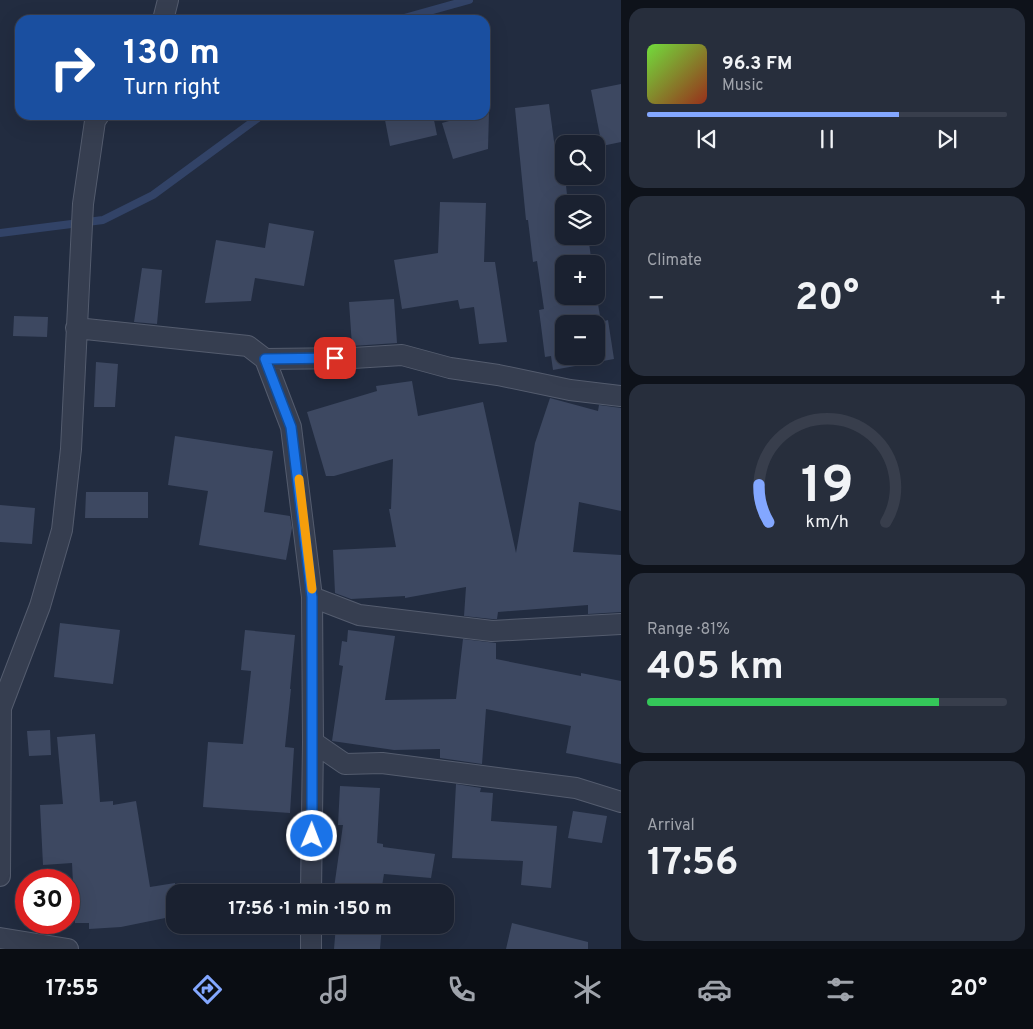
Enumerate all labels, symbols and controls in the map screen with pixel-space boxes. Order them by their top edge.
text: 130 m [123,32,220,76]
icon: right [40,35,105,100]
text: 96.3 FM [722,52,792,76]
text: Turn right [123,75,220,102]
text: Music [722,76,763,96]
icon: previous [693,125,721,153]
icon: pause [813,125,841,153]
icon: next [933,125,961,153]
map controls [555,135,605,365]
button: search [555,135,605,185]
button: layers [555,195,605,245]
text: Climate [647,251,702,271]
button: + [555,255,605,305]
text: 20° [795,275,859,324]
text: − [647,282,665,318]
text: + [989,282,1007,318]
button: − [555,315,605,365]
pin [314,337,356,379]
icon: arrive [321,344,349,372]
text: 19 [801,455,853,521]
text: km/h [805,511,849,534]
text: Range · 81% [647,620,730,640]
text: 405 km [647,644,784,693]
position arrow [285,809,337,861]
text: Arrival [647,816,695,836]
text: 17:56 [647,840,738,889]
speed limit sign: 30 [15,869,80,934]
text: 17:56 · 1 min · 150 m [228,897,392,921]
icon: directions [190,972,225,1007]
icon: music [317,972,352,1007]
icon: phone [444,972,479,1007]
icon: climate [570,972,605,1007]
icon: car [697,972,732,1007]
icon: filters [823,972,858,1007]
text: 17:55 [46,976,99,1003]
text: 20° [950,976,987,1003]

